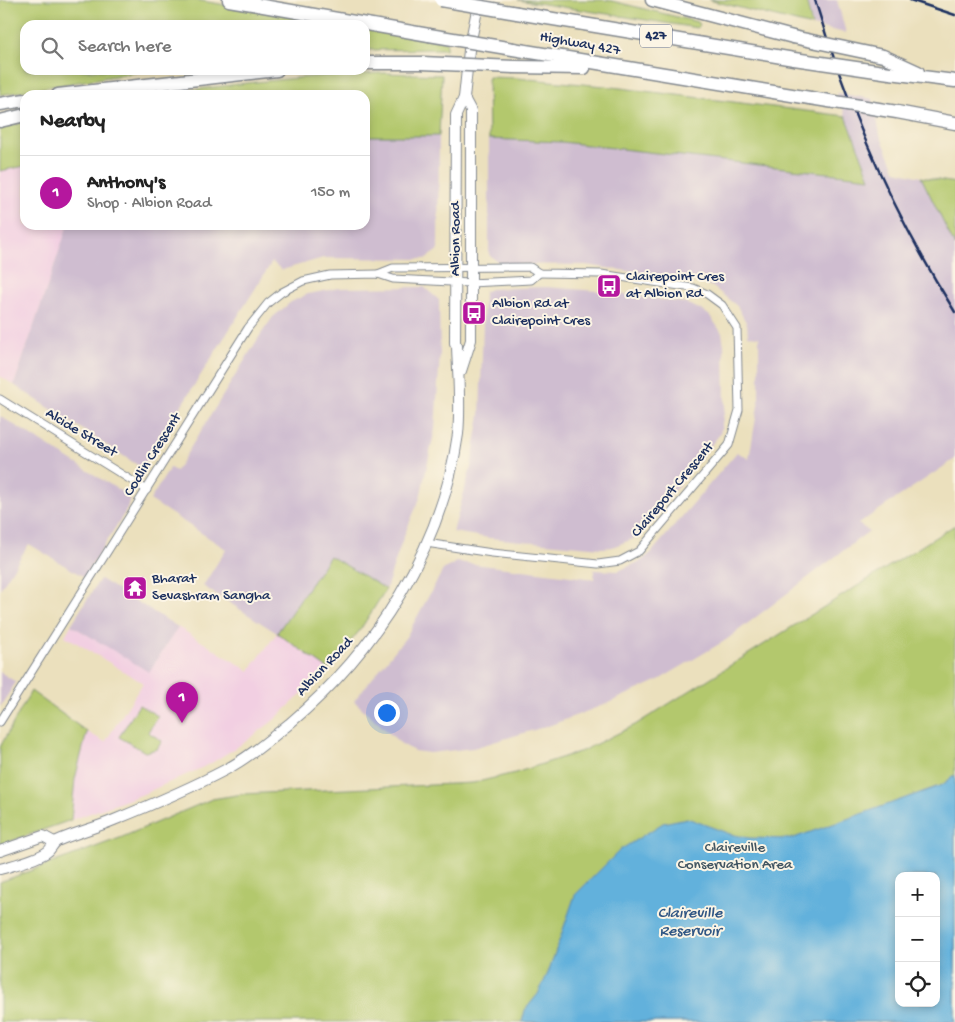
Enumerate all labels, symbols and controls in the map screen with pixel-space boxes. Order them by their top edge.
search box [20,20,370,75]
road number: 427 [640,24,672,48]
street label: Highway 427 [538,28,623,60]
icon: search [38,34,66,62]
text: Search here [78,36,172,59]
text: Nearby [40,110,105,135]
text: Anthony's [87,172,165,195]
text: 1 [53,184,59,203]
text: 150 m [311,184,350,203]
text: Shop · Albion Road [87,195,211,214]
street label: Albion Road [447,201,465,276]
place label: Clairepoint Cres at Albion Rd [626,268,724,303]
bus stop icon: Clairepoint Cres at Albion Rd [596,273,622,299]
place label: Albion Rd at Clairepoint Cres [492,295,590,330]
bus stop icon: Albion Rd at Clairepoint Cres [461,300,487,326]
street label: Alcide Street [42,405,122,462]
street label: Codlin Crescent [120,408,187,500]
street label: Claireport Crescent [628,437,719,541]
place label: Bharat Sevashram Sangha [151,570,271,605]
temple icon: Bharat Sevashram Sangha [122,575,148,601]
street label: Albion Road [293,633,358,700]
pin: 1 [166,682,198,723]
your location [374,700,400,726]
park label: Claireville Conservation Area [678,839,793,874]
map controls [895,872,940,1007]
button: + [895,872,940,917]
water label: Claireville Reservoir [658,905,724,942]
button: − [895,917,940,962]
button: locate [895,962,940,1007]

